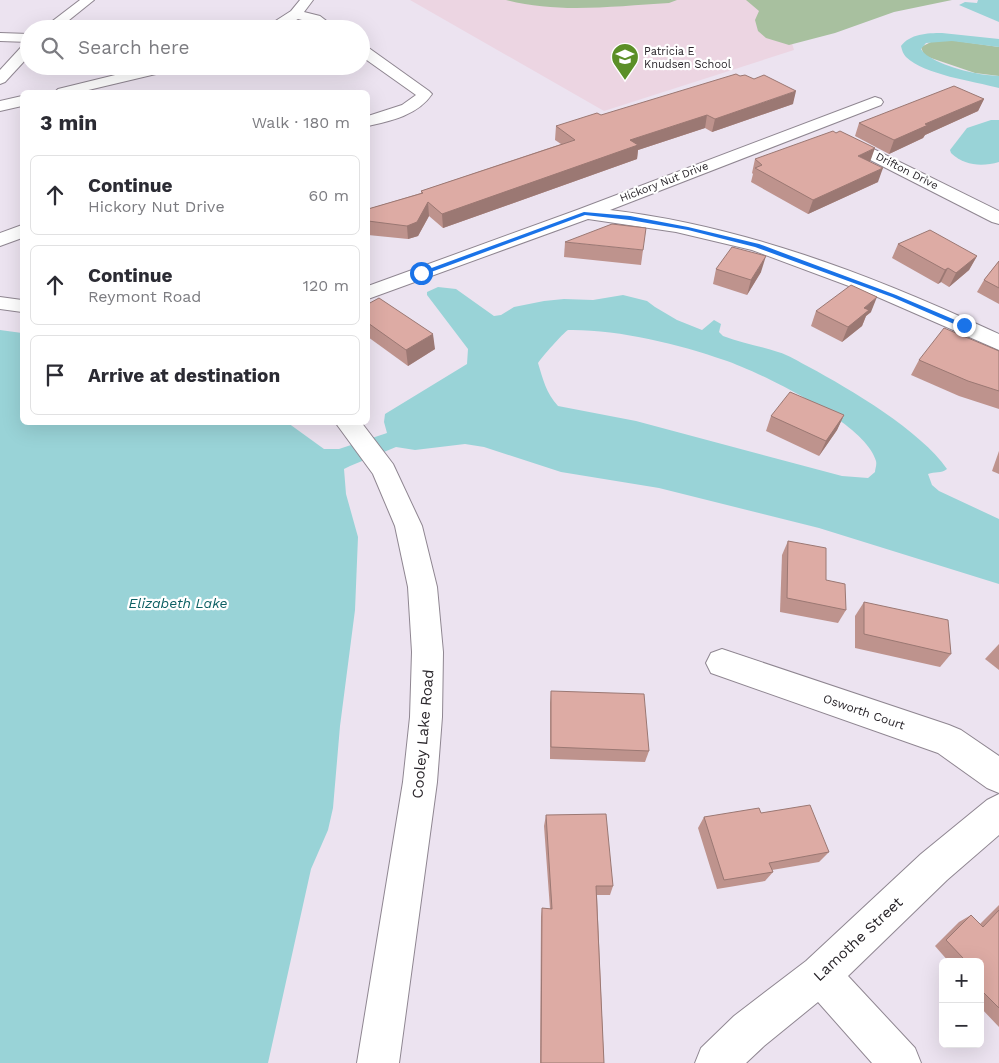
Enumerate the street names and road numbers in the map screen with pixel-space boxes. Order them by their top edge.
street label: Drifton Drive [874,150,940,192]
street label: Hickory Nut Drive [618,159,710,205]
street label: Cooley Lake Road [408,669,438,799]
street label: Osworth Court [821,691,907,733]
street label: Lamothe Street [810,893,907,985]

